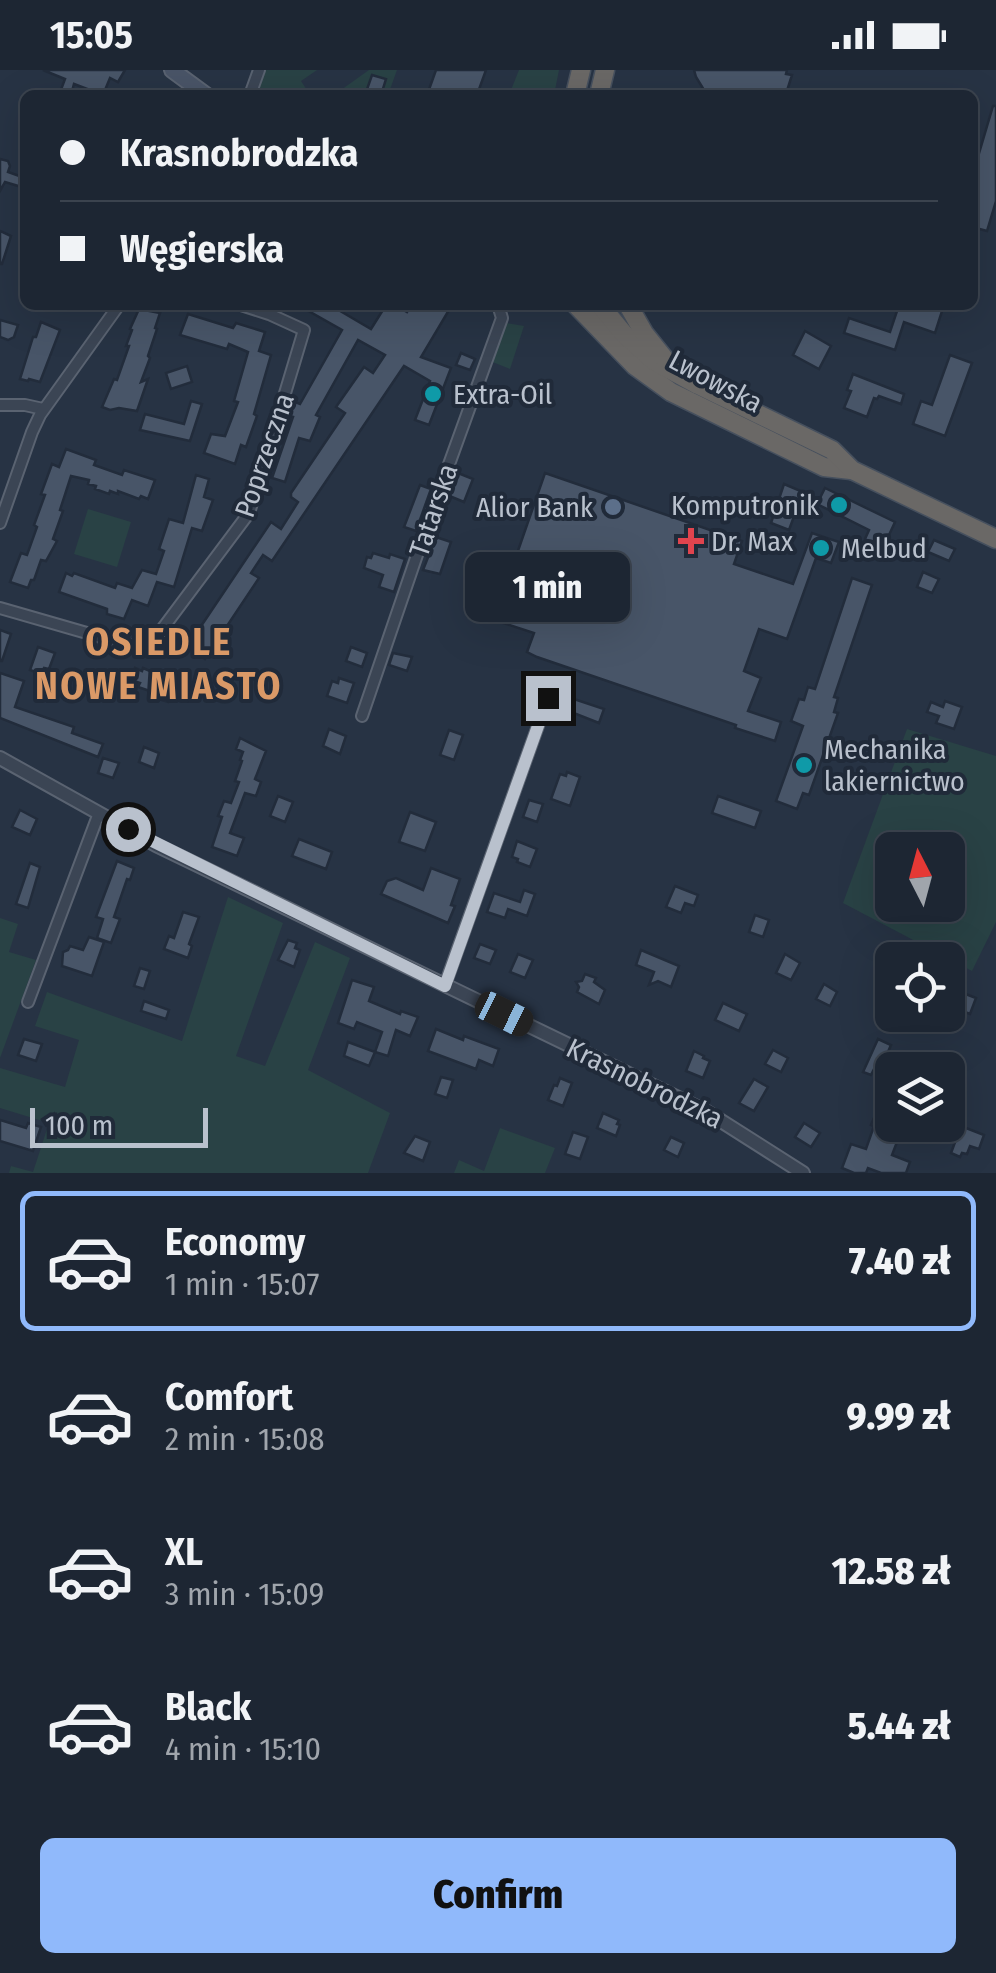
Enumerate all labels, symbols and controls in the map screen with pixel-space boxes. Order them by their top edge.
text: 15:05 [50,12,133,58]
text: Krasnobrodzka [120,130,358,176]
text: Węgierska [120,226,284,272]
street label: Lwowska [663,343,768,420]
place label: Extra-Oil [453,378,552,411]
marker: Extra-Oil [422,383,444,405]
street label: Poprzeczna [228,389,301,522]
street label: Tatarska [402,460,465,561]
place label: Komputronik [671,489,820,522]
place label: Alior Bank [476,491,594,524]
marker: Komputronik [828,494,850,516]
marker: Alior Bank [602,496,624,518]
place label: Dr. Max [711,525,794,558]
marker: Dr. Max [680,530,702,552]
place label: Melbud [841,532,927,565]
marker: Melbud [810,537,832,559]
callout: 1 min [466,553,630,623]
text: 1 min [513,568,582,606]
district label: OSIEDLE NOWE MIASTO [35,619,283,709]
route end [526,676,571,721]
place label: Mechanika lakiernictwo [824,733,965,798]
marker: Mechanika lakiernictwo [793,754,815,776]
route start [106,807,151,852]
north arrow [875,832,965,922]
map controls [875,832,965,1142]
button: locate [875,942,965,1032]
car [470,987,538,1041]
street label: Krasnobrodzka [561,1031,728,1135]
button: layers [875,1052,965,1142]
scale bar [30,1103,208,1148]
text: 100 m [45,1109,113,1142]
icon: car [45,1216,135,1306]
text: Economy [165,1219,305,1265]
text: 7.40 zł [849,1238,951,1284]
text: 1 min · 15:07 [165,1265,319,1303]
icon: car [45,1371,135,1461]
text: Comfort [165,1374,293,1420]
text: 9.99 zł [846,1393,951,1439]
text: 2 min · 15:08 [165,1420,325,1458]
icon: car [45,1526,135,1616]
text: XL [165,1529,203,1575]
text: 12.58 zł [832,1548,951,1594]
text: 3 min · 15:09 [165,1575,324,1613]
icon: car [45,1681,135,1771]
text: Black [165,1684,251,1730]
text: 5.44 zł [848,1703,951,1749]
text: 4 min · 15:10 [165,1730,321,1768]
button: Confirm [40,1838,956,1953]

